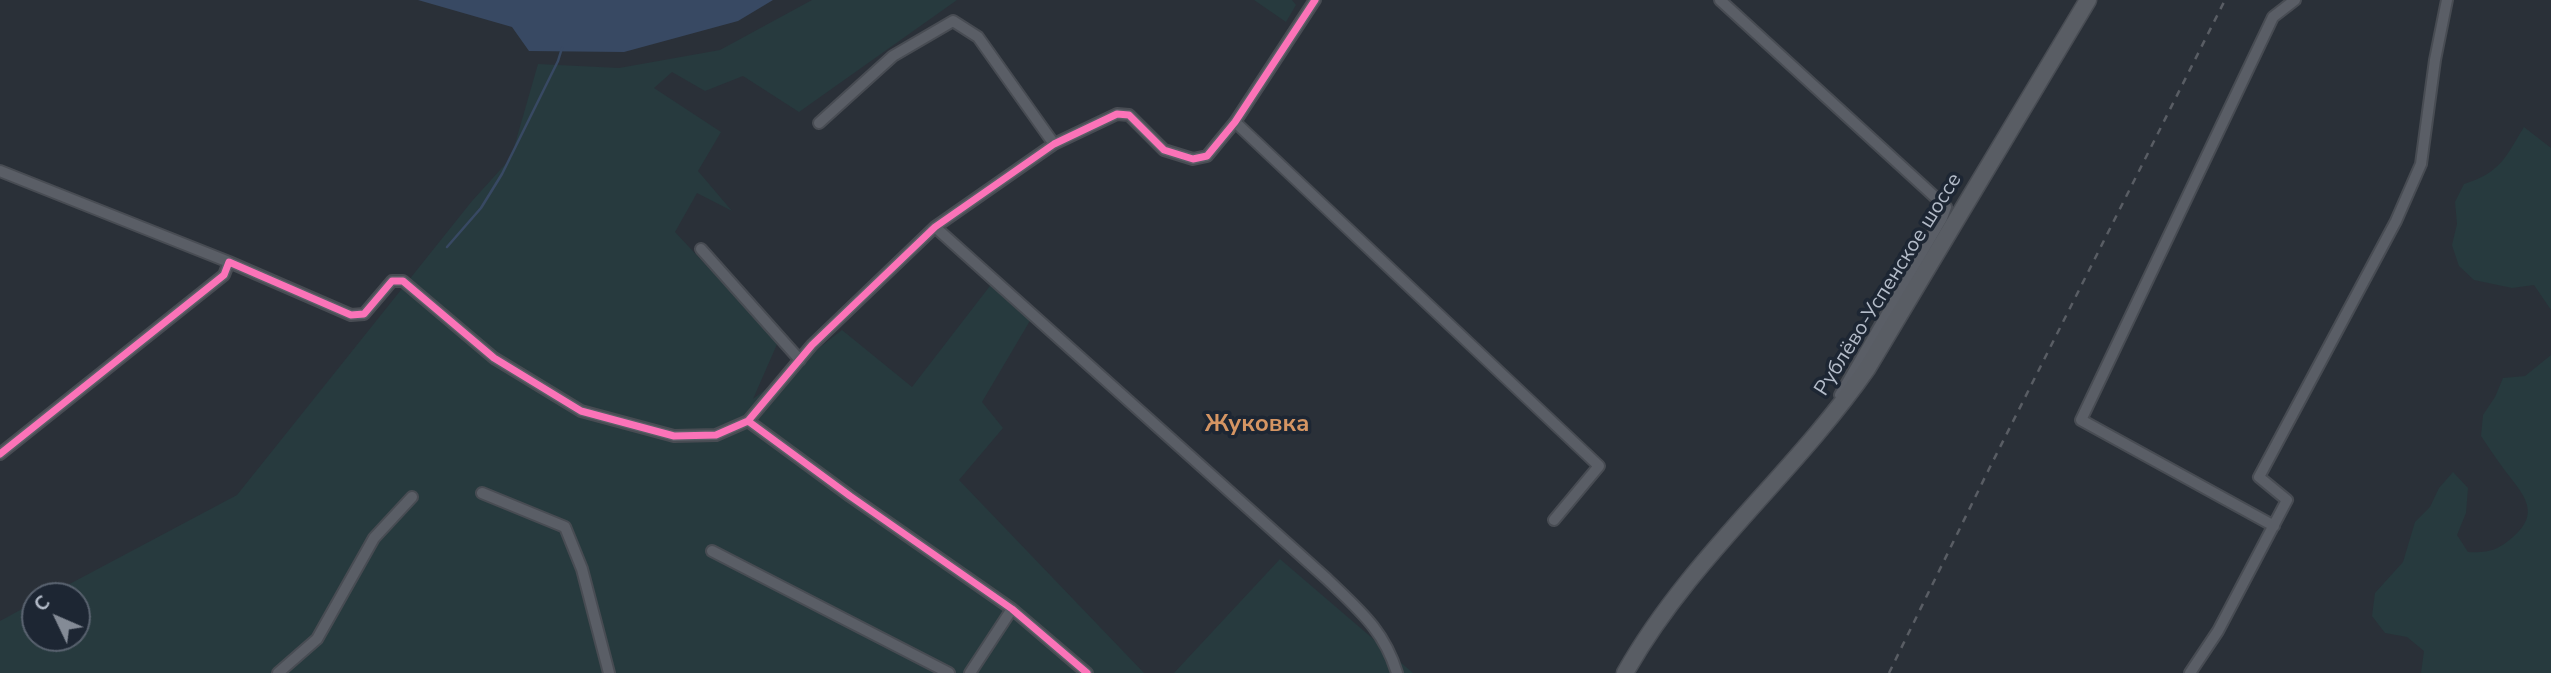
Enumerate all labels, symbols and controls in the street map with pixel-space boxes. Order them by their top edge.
street label: Рублёво-Успенское шоссе [1810,169,1968,401]
district label: Жуковка [1205,411,1309,439]
north arrow [21,582,91,652]
text: С [28,590,56,617]

